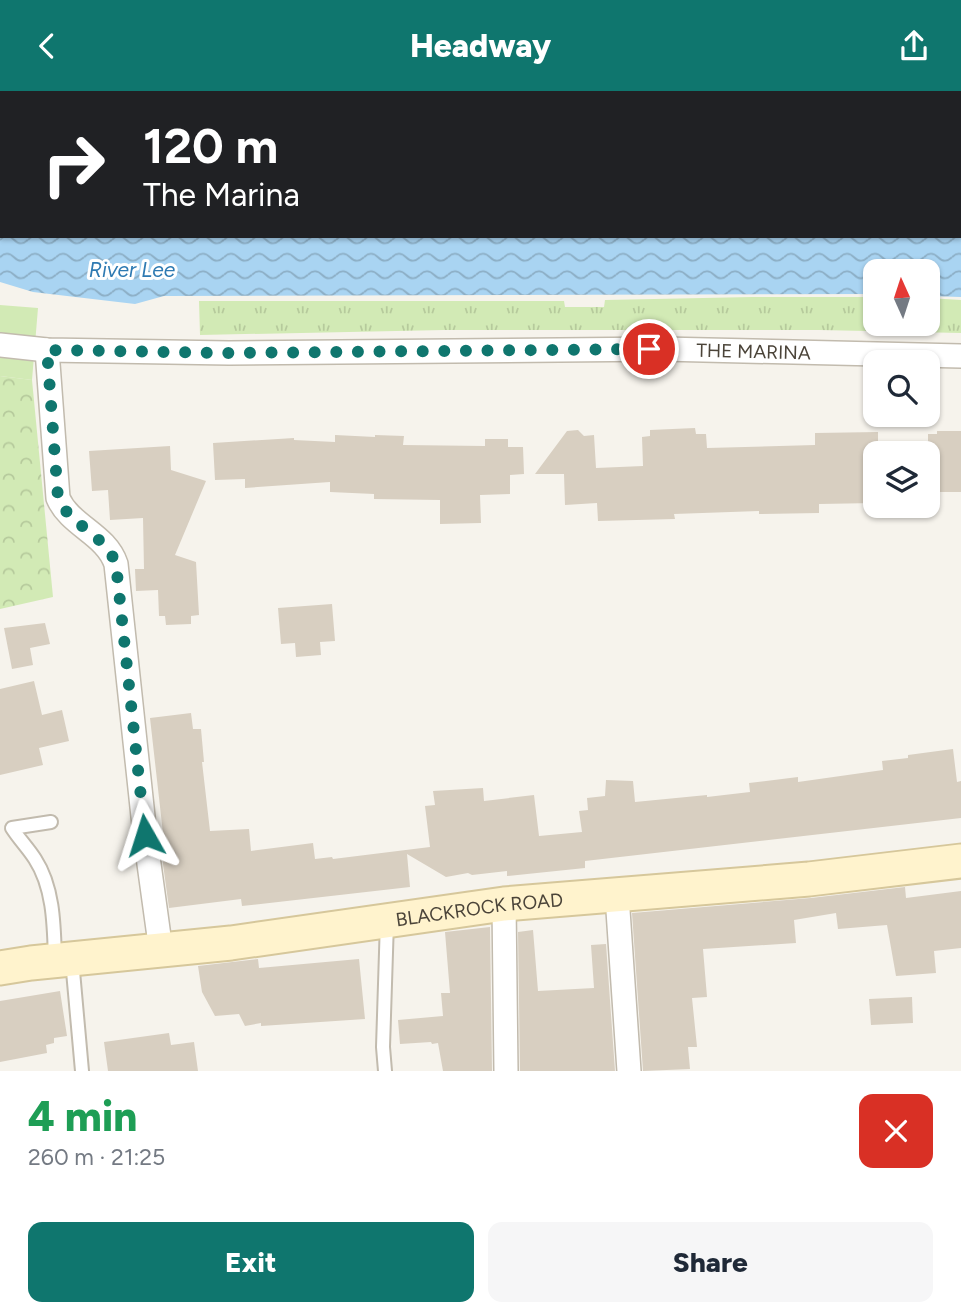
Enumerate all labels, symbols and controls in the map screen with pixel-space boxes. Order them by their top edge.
icon: back [28,27,66,65]
text: Headway [410,27,551,65]
icon: share [895,27,933,65]
text: 120 m [143,116,278,175]
icon: right [28,119,119,210]
text: The Marina [143,176,300,214]
water label: River Lee [89,257,176,282]
north arrow [863,259,940,336]
map controls [863,259,940,518]
pin [619,319,679,379]
icon: arrive [630,330,668,368]
street label: THE MARINA [696,339,811,364]
button: search [863,350,940,427]
button: layers [863,441,940,518]
position arrow [108,798,182,872]
street label: BLACKROCK ROAD [394,888,564,931]
text: 4 min [28,1091,137,1142]
button: close [859,1094,933,1168]
text: 260 m · 21:25 [28,1143,165,1171]
button: Exit [28,1222,474,1302]
button: Share [488,1222,933,1302]

